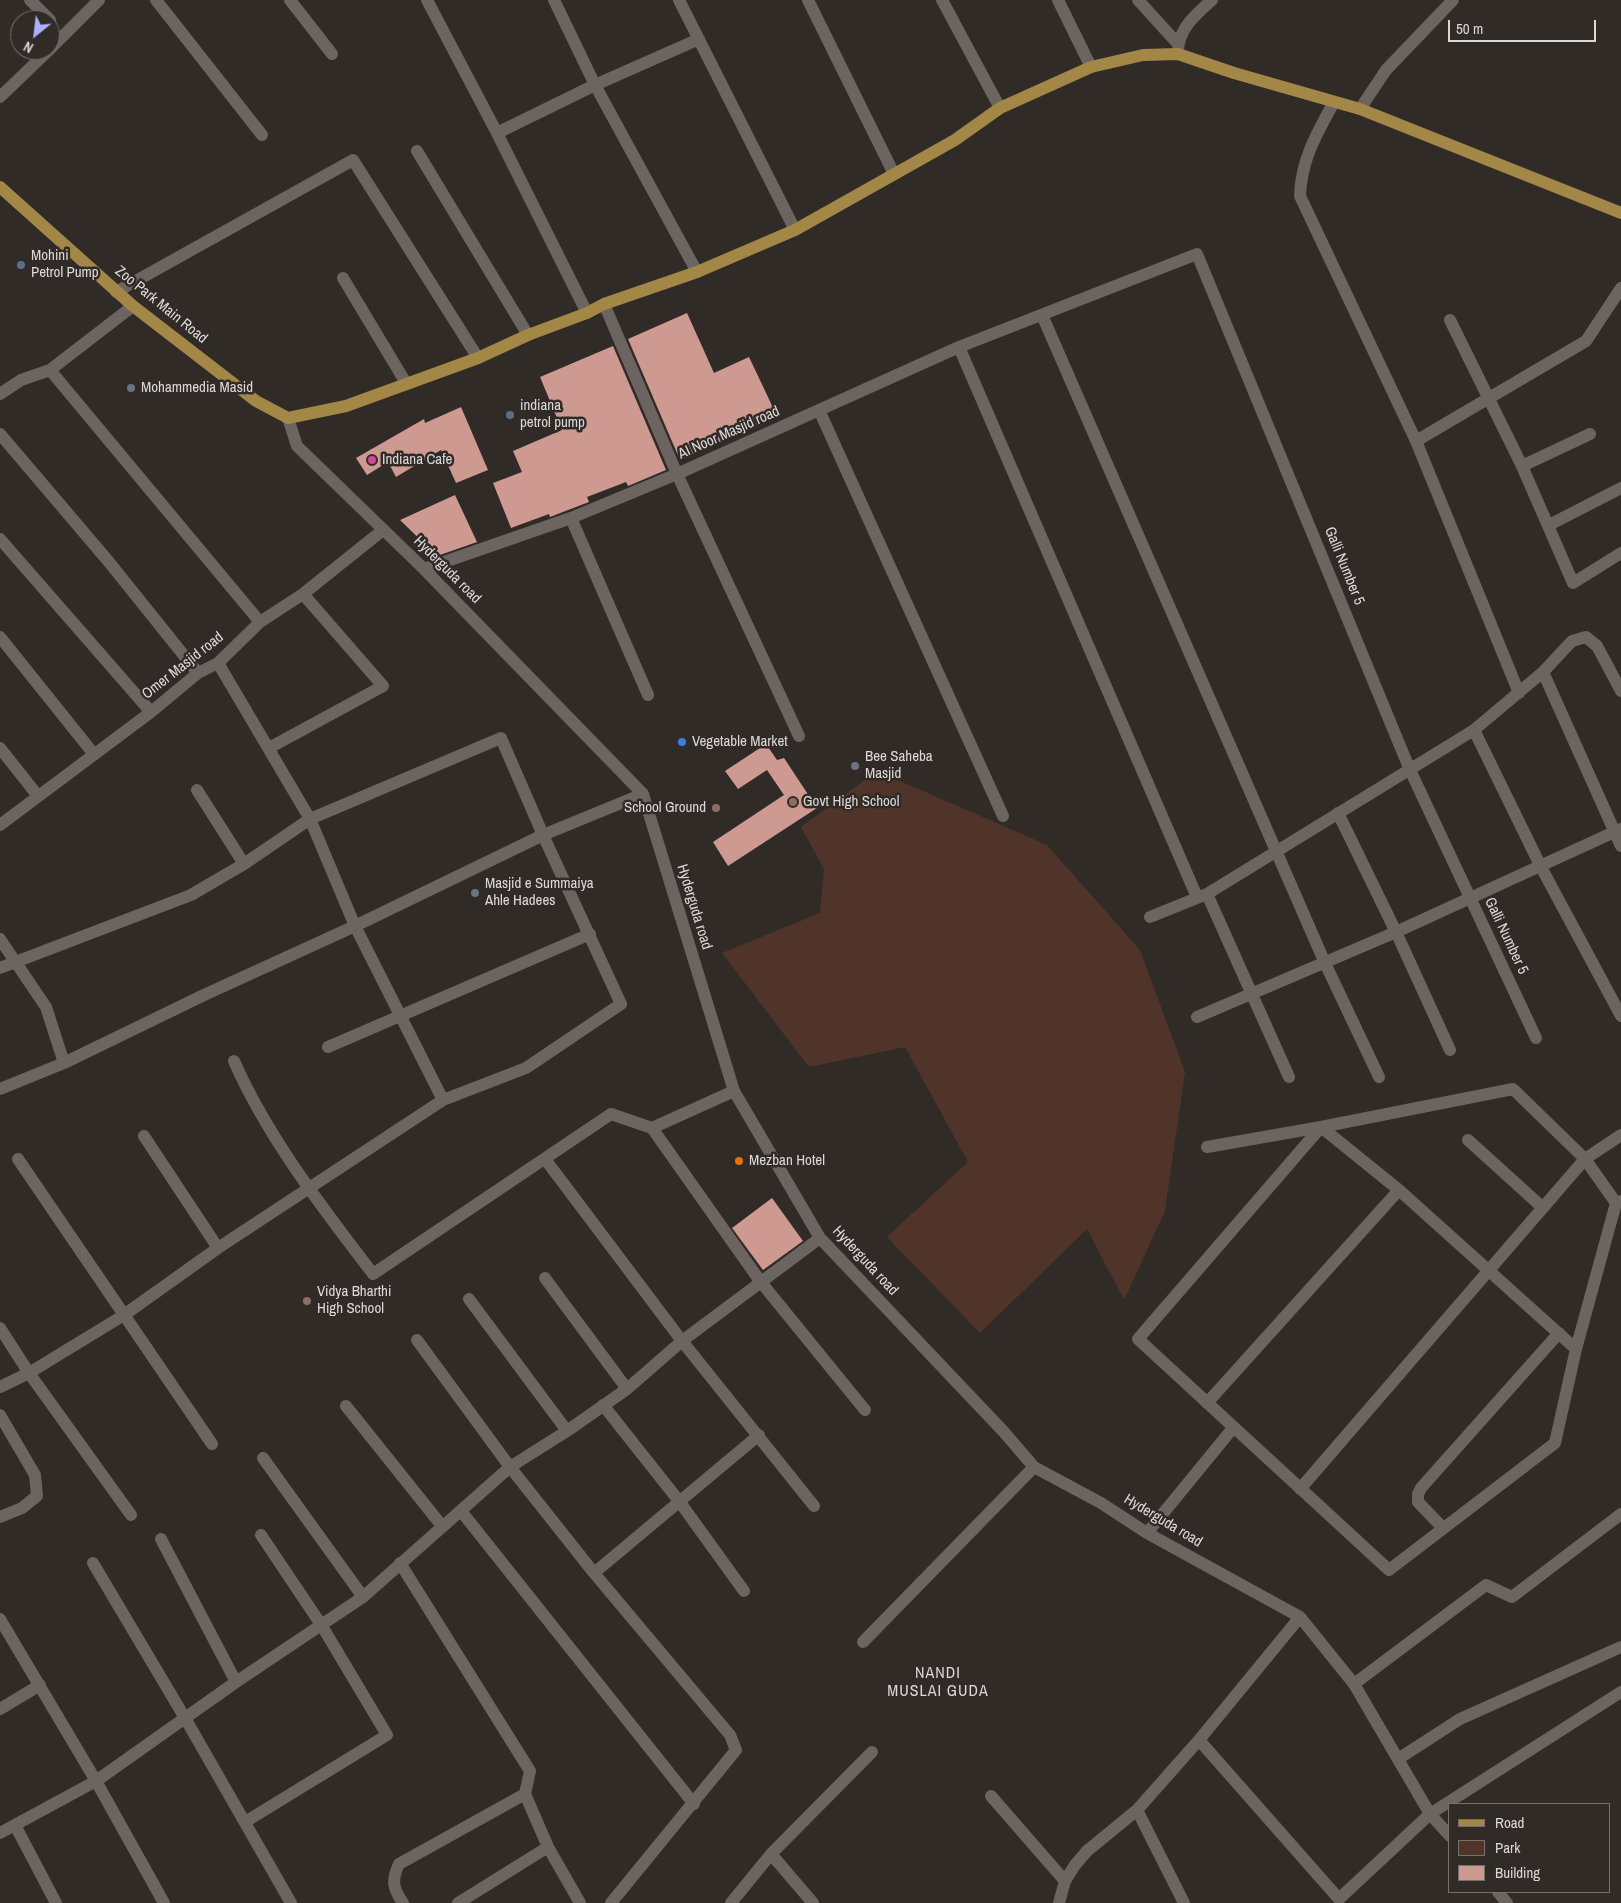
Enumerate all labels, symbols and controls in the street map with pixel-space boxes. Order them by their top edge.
north arrow [10,10,60,60]
scale bar [1451,10,1598,42]
text: 50 m [1456,18,1483,39]
text: N [20,37,36,57]
place label: Mohini Petrol Pump [31,247,99,282]
marker: Mohini Petrol Pump [15,259,27,271]
street label: Zoo Park Main Road [111,262,211,348]
place label: Mohammedia Masid [141,379,253,397]
marker: Mohammedia Masid [125,382,137,394]
place label: indiana petrol pump [520,397,585,432]
street label: AI Noor Masjid road [675,403,783,463]
marker: indiana petrol pump [504,409,516,421]
place label: Indiana Cafe [382,451,452,469]
marker: Indiana Cafe [366,454,378,466]
street label: Galli Number 5 [1320,524,1368,608]
street label: Hyderguda road [409,532,485,608]
street label: Omer Masjid road [139,629,227,703]
place label: Vegetable Market [692,733,788,751]
marker: Vegetable Market [676,736,688,748]
place label: Bee Saheba Masjid [865,748,933,783]
marker: Bee Saheba Masjid [849,760,861,772]
place label: Govt High School [803,793,899,811]
marker: Govt High School [787,796,799,808]
place label: School Ground [624,799,706,817]
marker: School Ground [710,802,722,814]
street label: Hyderguda road [672,862,716,952]
place label: Masjid e Summaiya Ahle Hadees [485,875,594,910]
marker: Masjid e Summaiya Ahle Hadees [469,887,481,899]
street label: Galli Number 5 [1480,895,1532,977]
place label: Mezban Hotel [749,1152,825,1170]
marker: Mezban Hotel [733,1155,745,1167]
street label: Hyderguda road [828,1223,902,1299]
place label: Vidya Bharthi High School [317,1283,391,1318]
marker: Vidya Bharthi High School [301,1295,313,1307]
street label: Hyderguda road [1121,1491,1205,1551]
district label: NANDI MUSLAI GUDA [886,1664,990,1702]
legend [1448,1803,1611,1893]
text: Road [1495,1812,1524,1833]
text: Park [1495,1837,1520,1858]
text: Building [1495,1862,1540,1883]

